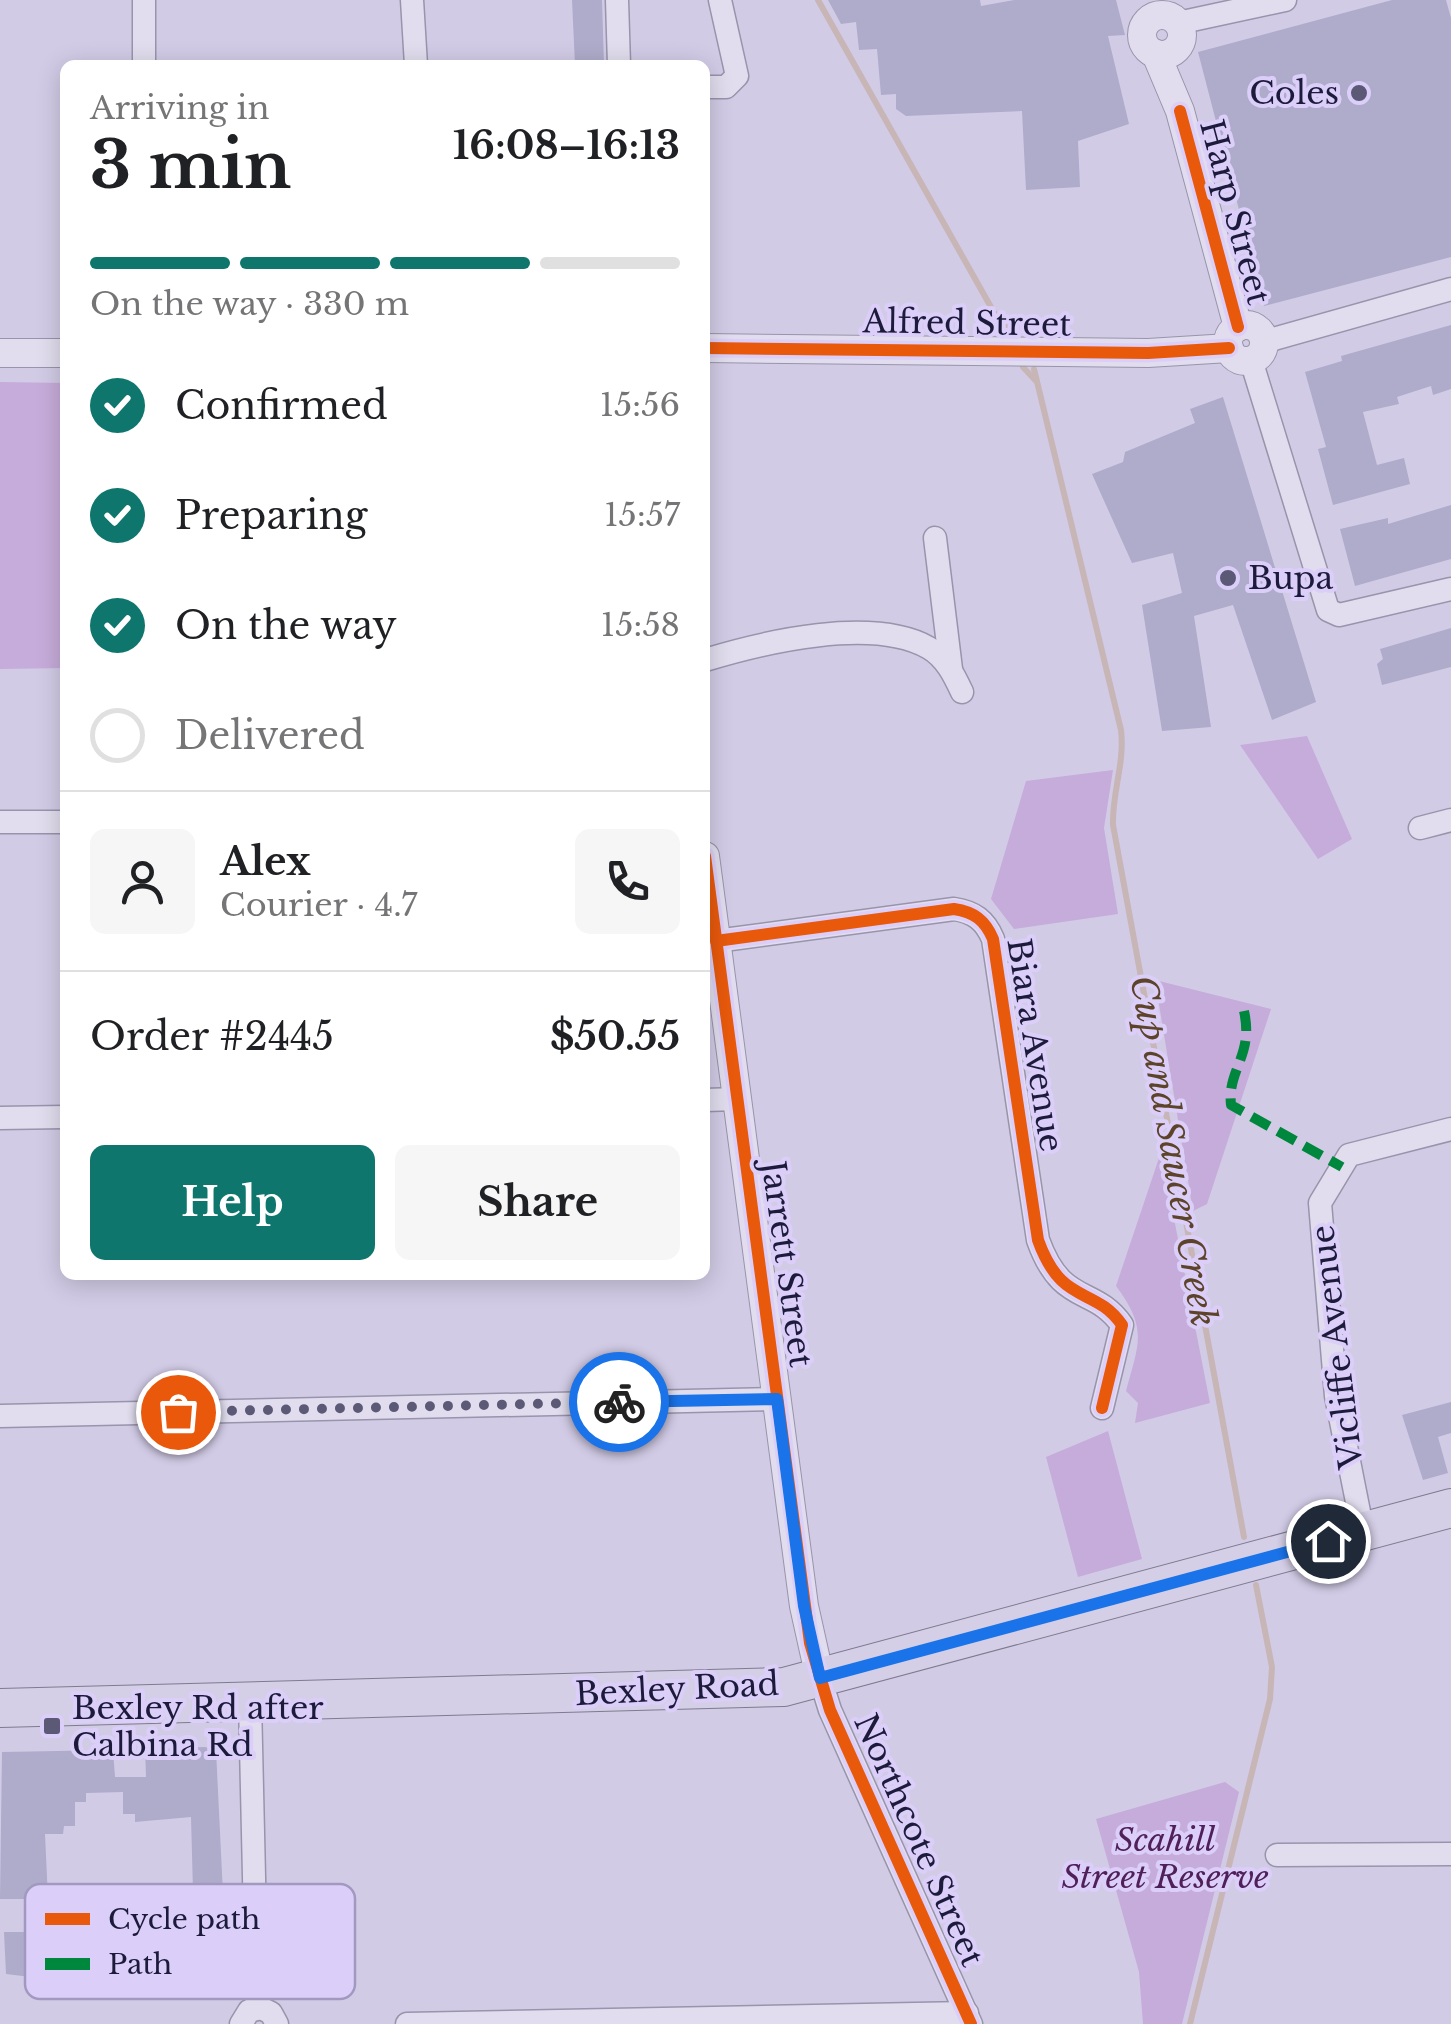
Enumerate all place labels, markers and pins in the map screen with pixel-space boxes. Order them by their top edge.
place label: Coles [1249,73,1339,113]
marker: Coles [1348,82,1370,104]
place label: Bupa [1248,558,1334,598]
marker: Bupa [1217,567,1239,589]
pin [136,1370,221,1455]
pin [1286,1499,1371,1584]
place label: Bexley Rd after Calbina Rd [72,1688,324,1765]
marker: Bexley Rd after Calbina Rd [41,1715,63,1737]

